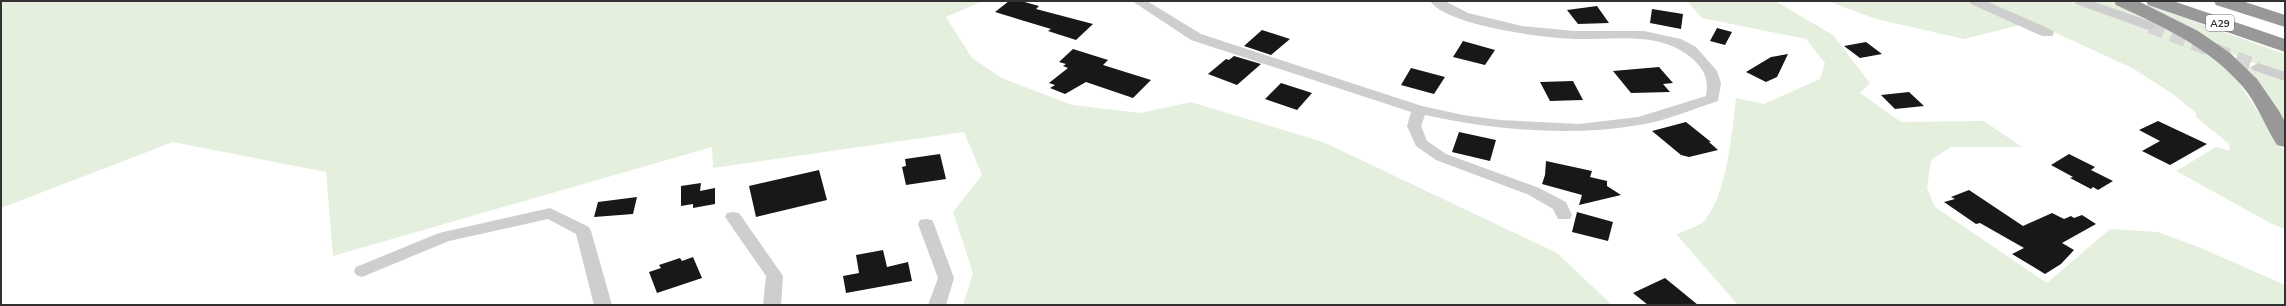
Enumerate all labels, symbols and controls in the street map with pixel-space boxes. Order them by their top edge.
road number: A29 [2206,15,2234,31]

